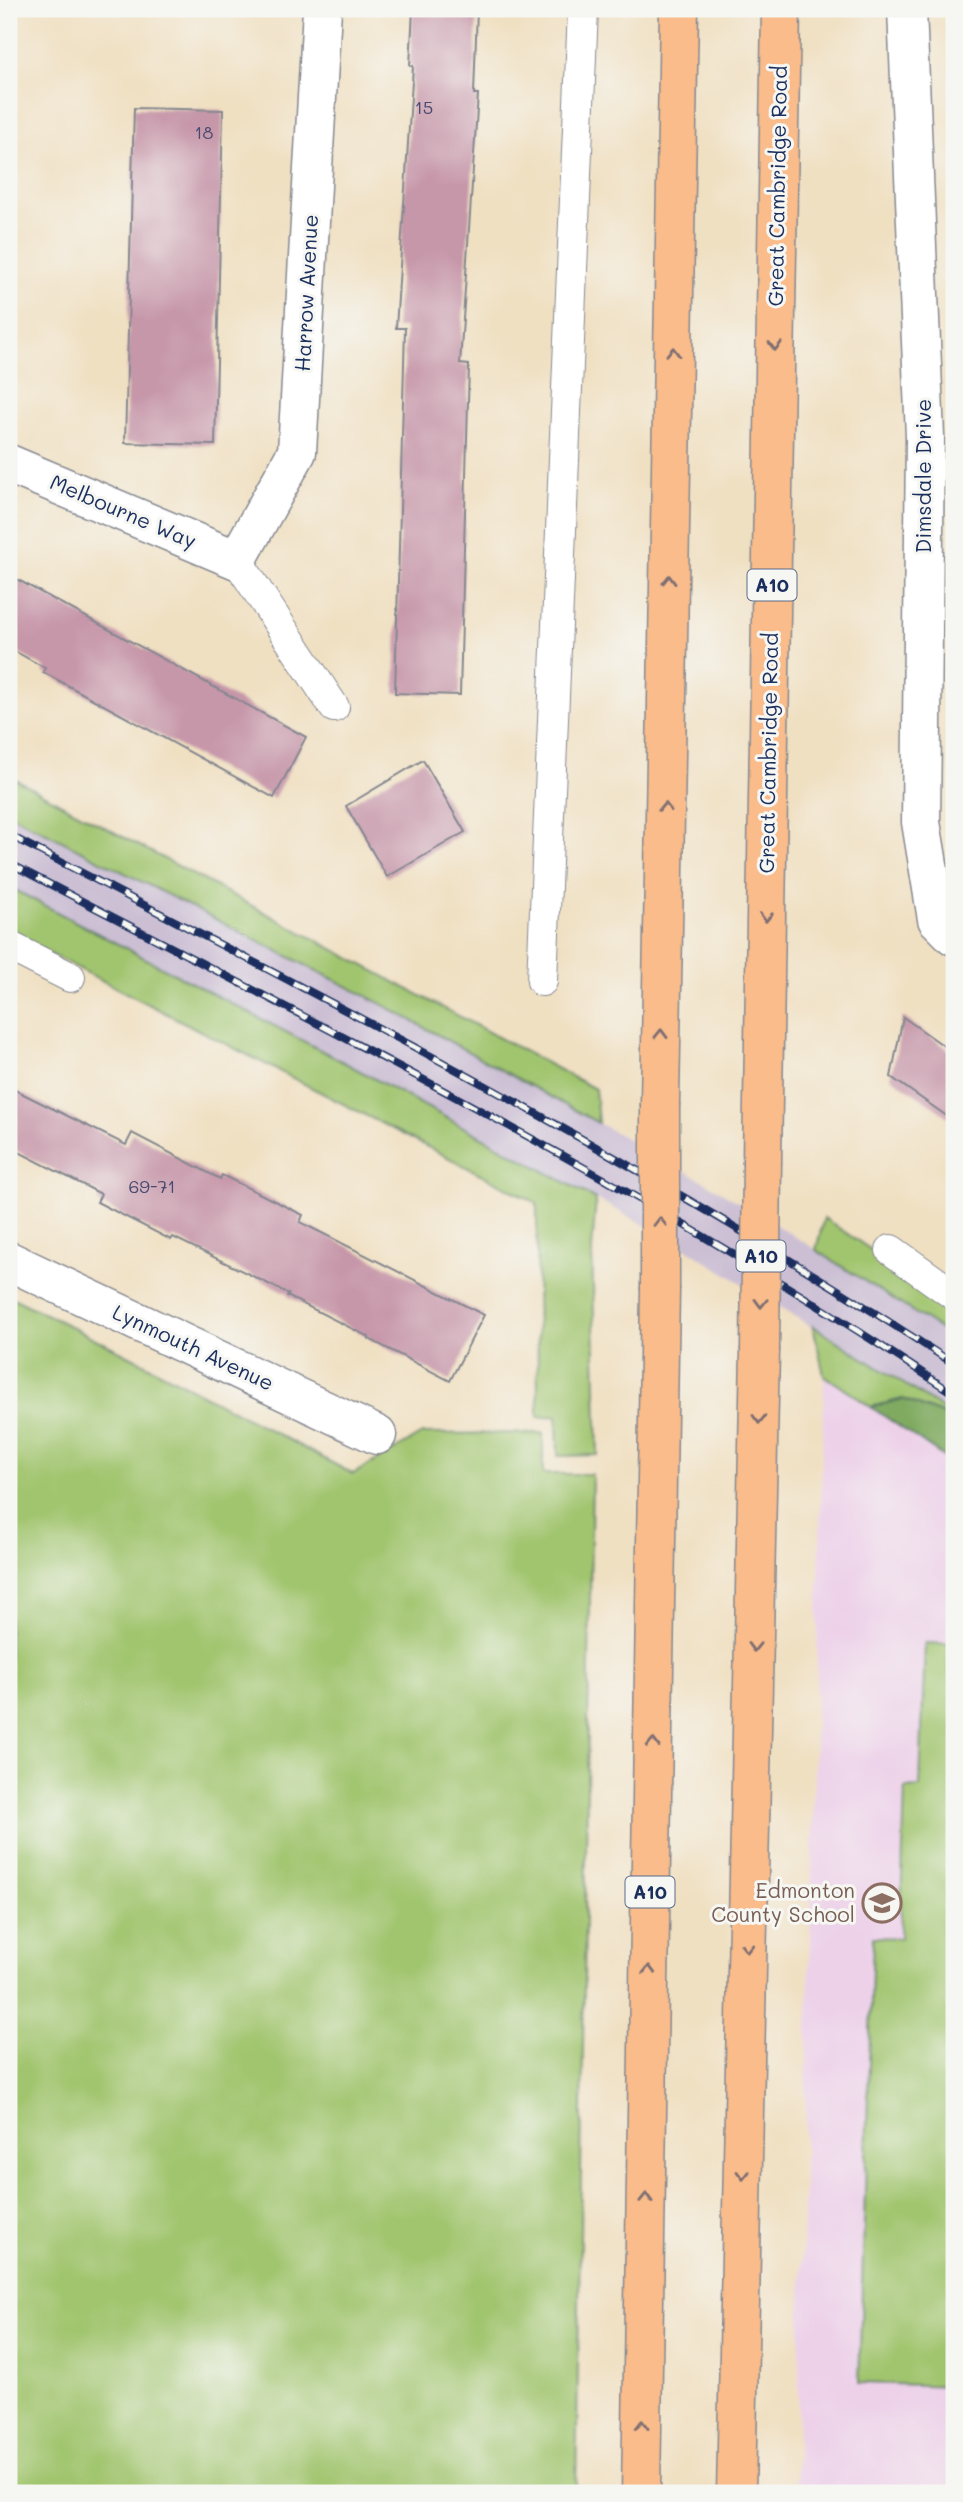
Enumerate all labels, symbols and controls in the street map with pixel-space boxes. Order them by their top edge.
street label: Great Cambridge Road [761,65,792,307]
house number: 15 [415,95,433,119]
house number: 18 [195,120,214,144]
street label: Harrow Avenue [288,214,323,372]
one-way arrow [768,341,783,352]
one-way arrow [665,346,681,357]
street label: Dimsdale Drive [909,399,936,553]
street label: Melbourne Way [46,468,201,554]
road number: A10 [748,570,796,600]
one-way arrow [661,574,677,584]
street label: Great Cambridge Road [752,632,783,874]
one-way arrow [657,801,673,812]
one-way arrow [759,912,774,923]
one-way arrow [653,1029,669,1039]
house number: 69-71 [128,1174,176,1198]
one-way arrow [652,1216,668,1227]
road number: A10 [736,1240,786,1272]
street label: Lynmouth Avenue [109,1297,279,1396]
one-way arrow [753,1298,769,1309]
one-way arrow [751,1414,766,1425]
one-way arrow [746,1642,762,1652]
one-way arrow [645,1737,661,1747]
road number: A10 [626,1876,674,1908]
place label: Edmonton County School [711,1876,855,1927]
school or university icon: Edmonton County School [861,1882,903,1924]
one-way arrow [740,1942,755,1953]
one-way arrow [641,1964,657,1975]
one-way arrow [735,2170,750,2181]
one-way arrow [638,2192,654,2202]
one-way arrow [635,2419,650,2430]

